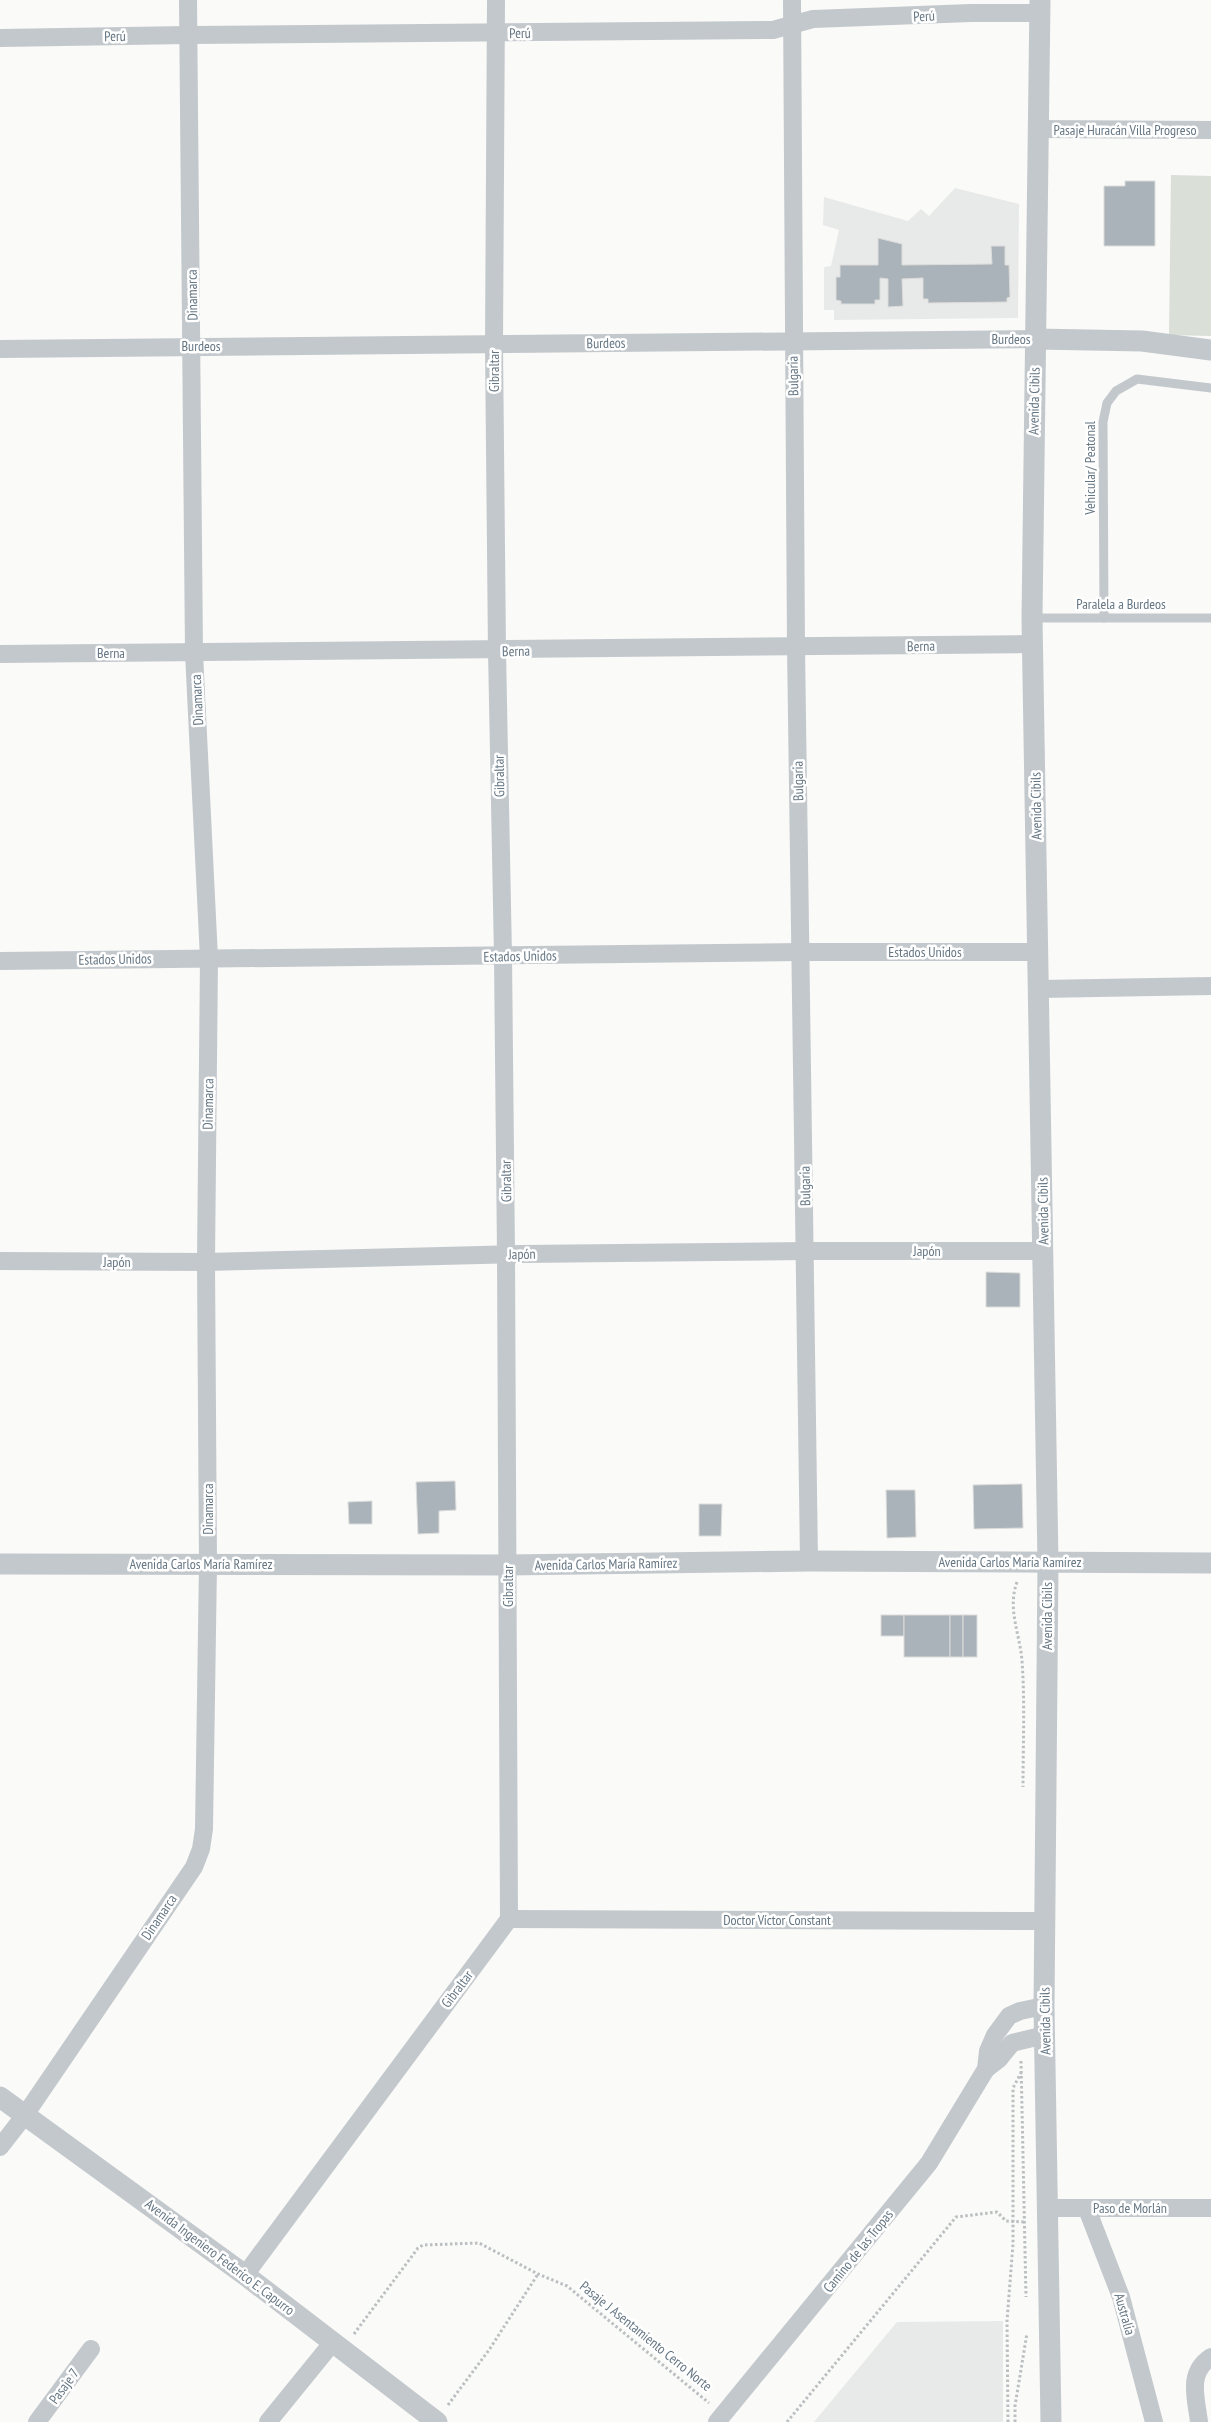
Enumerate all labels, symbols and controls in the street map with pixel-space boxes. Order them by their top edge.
street label: Perú [913,6,935,26]
street label: Perú [509,24,531,42]
street label: Perú [104,27,126,45]
street label: Pasaje Huracán Villa Progreso [1054,121,1196,139]
street label: Dinamarca [183,269,201,321]
street label: Burdeos [991,330,1031,348]
street label: Burdeos [586,334,626,352]
street label: Burdeos [181,337,221,355]
street label: Gibraltar [485,350,503,392]
street label: Bulgaria [784,356,802,396]
street label: Avenida Cibils [1024,367,1044,435]
street label: Vehicular/ Peatonal [1081,420,1099,516]
street label: Paralela a Burdeos [1076,595,1166,613]
street label: Berna [907,637,935,655]
street label: Berna [502,642,530,660]
street label: Berna [97,644,125,662]
street label: Dinamarca [187,674,207,726]
street label: Gibraltar [490,755,508,797]
street label: Bulgaria [789,761,807,801]
street label: Avenida Cibils [1026,772,1046,840]
street label: Estados Unidos [888,943,962,961]
street label: Estados Unidos [483,946,557,966]
street label: Estados Unidos [78,949,152,969]
street label: Dinamarca [199,1078,217,1130]
street label: Gibraltar [497,1160,515,1202]
street label: Bulgaria [796,1166,814,1206]
street label: Avenida Cibils [1033,1177,1053,1245]
street label: Japón [912,1242,941,1260]
street label: Japón [507,1245,536,1263]
street label: Japón [102,1253,131,1271]
street label: Dinamarca [199,1483,217,1535]
street label: Avenida Carlos María Ramírez [939,1553,1081,1571]
street label: Avenida Carlos María Ramírez [534,1554,678,1574]
street label: Avenida Carlos María Ramírez [130,1555,272,1573]
street label: Gibraltar [499,1565,517,1607]
street label: Avenida Cibils [1038,1582,1056,1650]
street label: Dinamarca [137,1891,181,1943]
street label: Doctor Víctor Constant [723,1911,831,1929]
street label: Gibraltar [437,1967,477,2011]
street label: Avenida Cibils [1035,1987,1055,2055]
street label: Avenida Ingeniero Federico E. Capurro [142,2195,298,2319]
street label: Paso de Morlán [1093,2199,1167,2217]
street label: Camino de las Tropas [819,2206,897,2296]
street label: Pasaje J Asentamiento Cerro Norte [576,2277,716,2395]
street label: Australia [1110,2291,1140,2337]
street label: Pasaje 7 [45,2365,83,2407]

